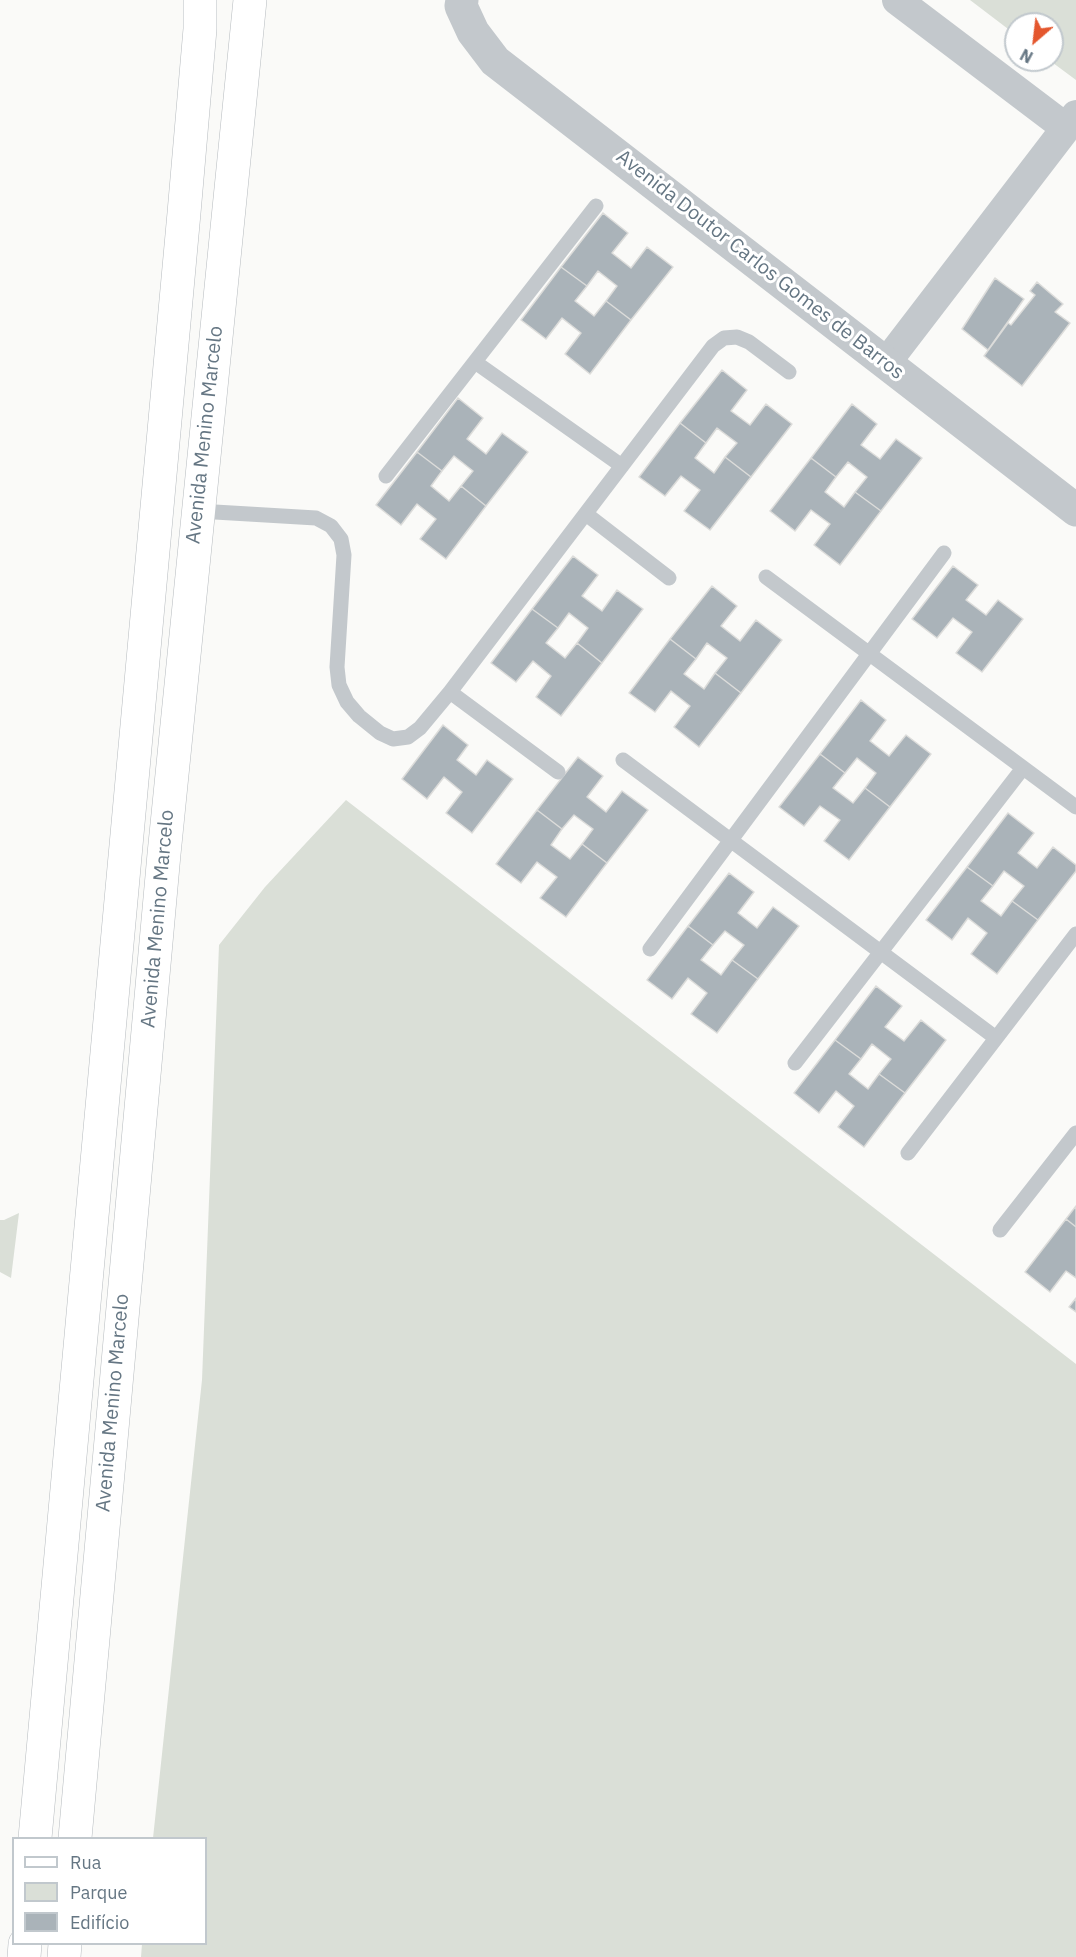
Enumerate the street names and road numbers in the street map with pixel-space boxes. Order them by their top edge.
street label: Avenida Doutor Carlos Gomes de Barros [611,145,909,385]
street label: Avenida Menino Marcelo [182,325,228,545]
street label: Avenida Menino Marcelo [137,809,179,1029]
street label: Avenida Menino Marcelo [92,1293,134,1513]

